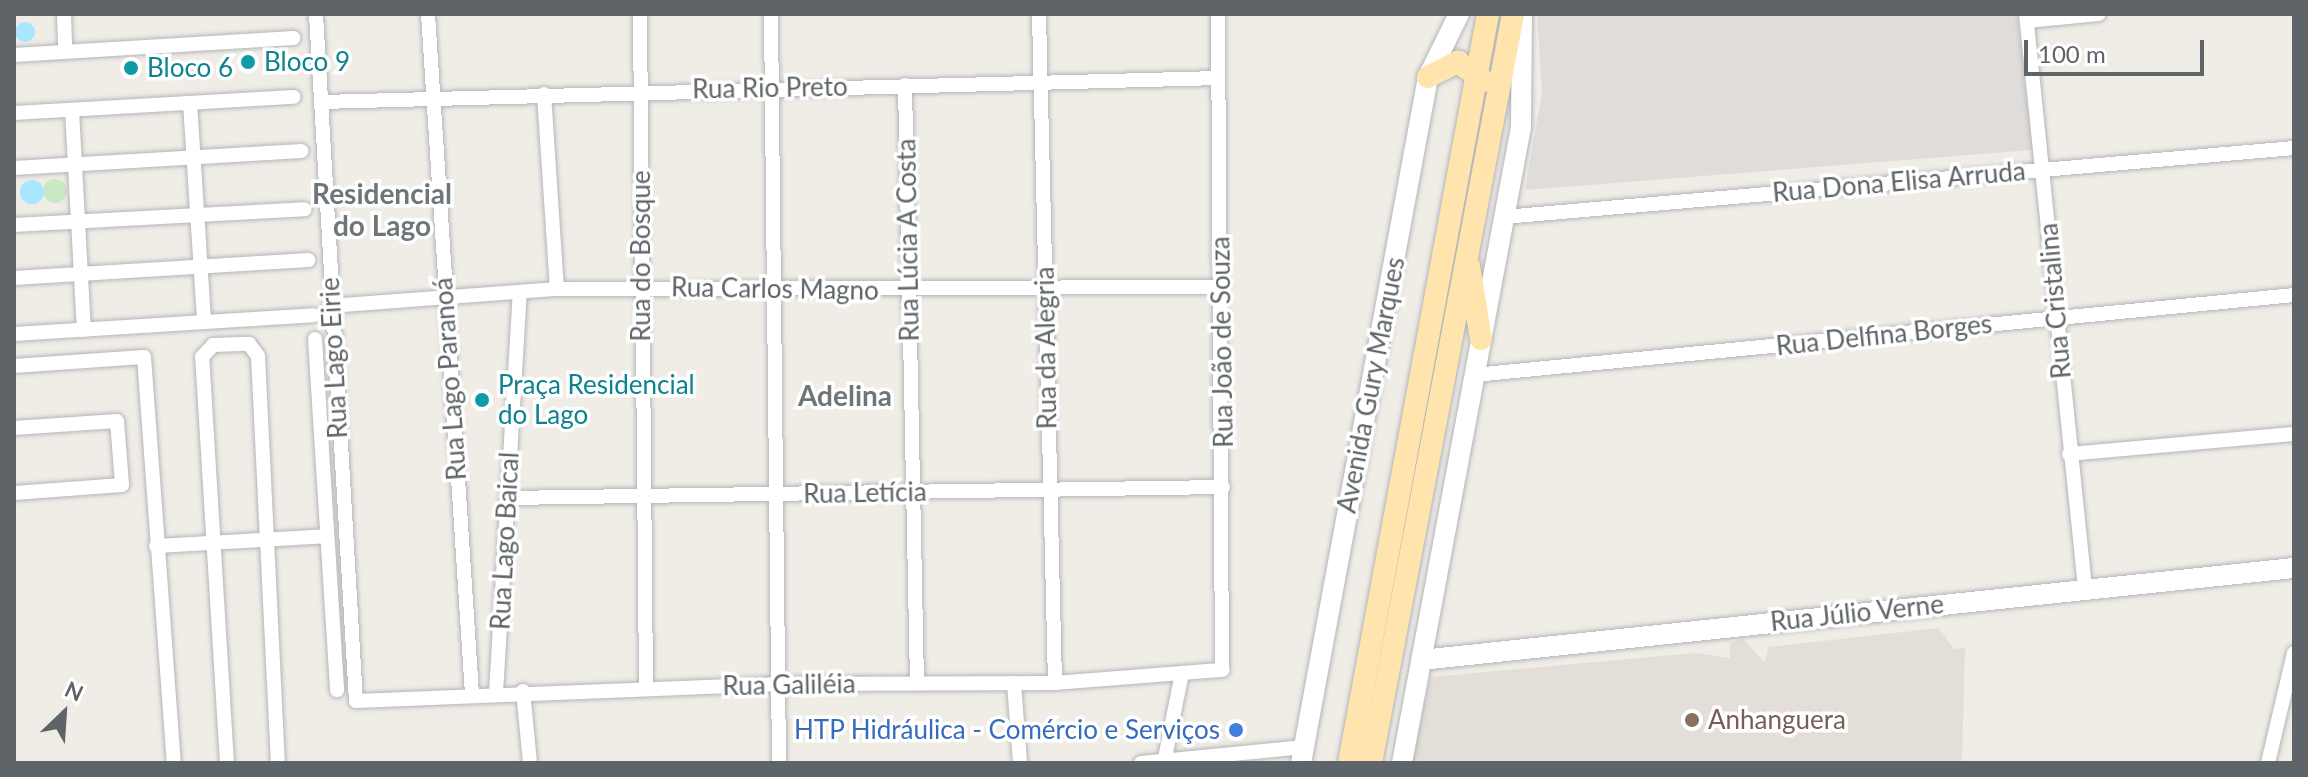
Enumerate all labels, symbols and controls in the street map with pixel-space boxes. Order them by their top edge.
scale bar [2028,24,2208,74]
text: 100 m [2038,39,2106,68]
place label: Bloco 9 [264,46,350,78]
place label: Bloco 6 [147,52,233,84]
marker: Bloco 9 [239,53,257,71]
marker: Bloco 6 [122,59,140,77]
street label: Rua Rio Preto [692,71,848,105]
street label: Rua Lúcia A Costa [891,137,925,343]
street label: Rua Dona Elisa Arruda [1771,155,2027,209]
street label: Rua do Bosque [625,170,657,342]
district label: Residencial do Lago [312,176,452,242]
street label: Rua Cristalina [2033,222,2077,380]
street label: Rua João de Souza [1205,236,1239,448]
street label: Avenida Gury Marques [1331,254,1411,516]
street label: Rua da Alegria [1029,266,1063,430]
street label: Rua Carlos Magno [671,272,879,306]
street label: Rua Lago Eirie [314,277,354,439]
street label: Rua Lago Paranoá [427,277,473,481]
street label: Rua Delfina Borges [1774,308,1994,362]
place label: Praça Residencial do Lago [498,369,695,430]
district label: Adelina [798,378,892,412]
marker: Praça Residencial do Lago [473,391,491,409]
street label: Rua Lago Baical [485,451,525,631]
street label: Rua Letícia [803,476,927,510]
street label: Rua Júlio Verne [1768,588,1946,638]
street label: Rua Galiléia [722,668,856,702]
north arrow [24,673,104,753]
text: N [61,675,88,707]
place label: Anhanguera [1708,704,1846,736]
marker: Anhanguera [1683,711,1701,729]
place label: HTP Hidráulica - Comércio e Serviços [793,714,1220,746]
marker: HTP Hidráulica - Comércio e Serviços [1227,721,1245,739]

